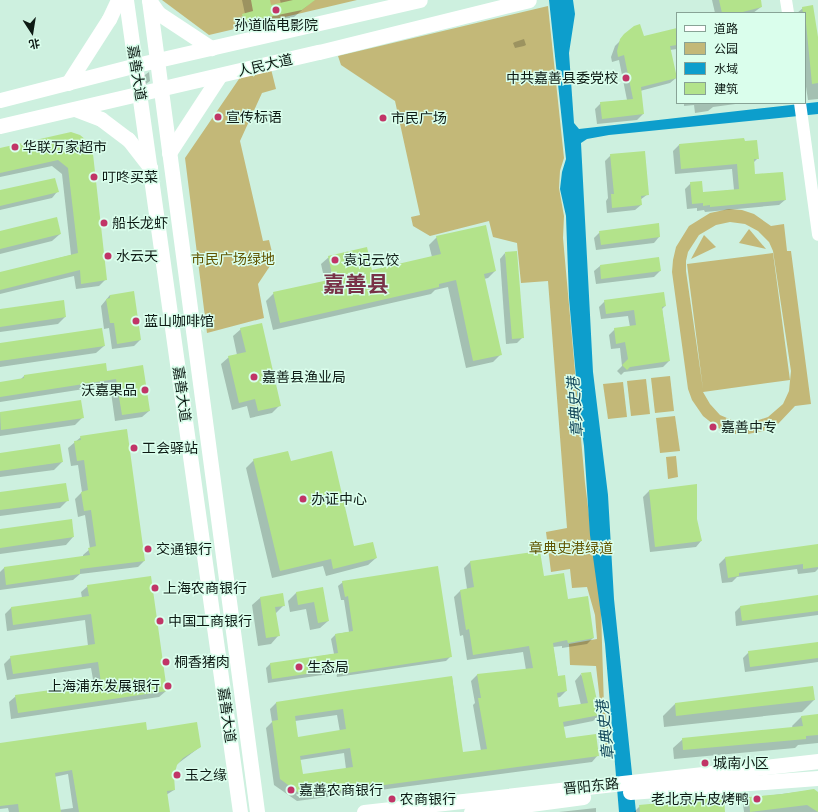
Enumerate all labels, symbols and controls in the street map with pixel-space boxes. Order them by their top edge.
marker: 孙道临电影院 [271,5,281,15]
north arrow [12,12,52,52]
legend [676,12,806,104]
place label: 孙道临电影院 [234,17,318,33]
text: 道路 [714,20,738,38]
text: 北 [27,35,42,53]
text: 公园 [714,40,738,58]
street label: 嘉善大道 [124,44,150,102]
street label: 人民大道 [236,51,294,79]
text: 水域 [714,60,738,78]
place label: 中共嘉善县委党校 [506,70,618,86]
marker: 中共嘉善县委党校 [621,73,631,83]
text: 建筑 [714,80,738,98]
place label: 宣传标语 [226,109,282,125]
place label: 市民广场 [391,110,447,126]
marker: 宣传标语 [213,112,223,122]
marker: 市民广场 [378,113,388,123]
place label: 华联万家超市 [23,139,107,155]
marker: 华联万家超市 [10,142,20,152]
place label: 叮咚买菜 [102,169,158,185]
marker: 叮咚买菜 [89,172,99,182]
place label: 船长龙虾 [112,215,168,231]
marker: 船长龙虾 [99,218,109,228]
place label: 水云天 [116,248,158,264]
marker: 水云天 [103,251,113,261]
park label: 市民广场绿地 [191,251,275,267]
place label: 袁记云饺 [343,252,399,268]
marker: 袁记云饺 [330,255,340,265]
district label: 嘉善县 [323,272,389,298]
place label: 蓝山咖啡馆 [144,313,214,329]
marker: 蓝山咖啡馆 [131,316,141,326]
street label: 嘉善大道 [170,365,194,423]
place label: 嘉善县渔业局 [262,369,346,385]
marker: 嘉善县渔业局 [249,372,259,382]
water label: 章典史港 [565,376,587,438]
place label: 沃嘉果品 [81,382,137,398]
marker: 沃嘉果品 [140,385,150,395]
place label: 嘉善中专 [721,419,777,435]
marker: 嘉善中专 [708,422,718,432]
place label: 工会驿站 [142,440,198,456]
marker: 工会驿站 [129,443,139,453]
place label: 办证中心 [311,491,367,507]
marker: 办证中心 [298,494,308,504]
park label: 章典史港绿道 [529,540,613,556]
place label: 交通银行 [156,541,212,557]
marker: 交通银行 [143,544,153,554]
place label: 上海农商银行 [163,580,247,596]
marker: 上海农商银行 [150,583,160,593]
place label: 中国工商银行 [168,613,252,629]
marker: 中国工商银行 [155,616,165,626]
place label: 桐香猪肉 [174,654,230,670]
marker: 桐香猪肉 [161,657,171,667]
place label: 生态局 [307,659,349,675]
marker: 生态局 [294,662,304,672]
place label: 上海浦东发展银行 [48,678,160,694]
marker: 上海浦东发展银行 [163,681,173,691]
street label: 嘉善大道 [215,686,239,744]
water label: 章典史港 [594,699,618,761]
place label: 城南小区 [713,755,769,771]
marker: 城南小区 [700,758,710,768]
place label: 玉之缘 [185,767,227,783]
marker: 玉之缘 [172,770,182,780]
street label: 晋阳东路 [562,775,620,797]
place label: 嘉善农商银行 [299,782,383,798]
marker: 嘉善农商银行 [286,785,296,795]
place label: 农商银行 [400,791,456,807]
place label: 老北京片皮烤鸭 [651,791,749,807]
marker: 农商银行 [387,794,397,804]
marker: 老北京片皮烤鸭 [752,794,762,804]

